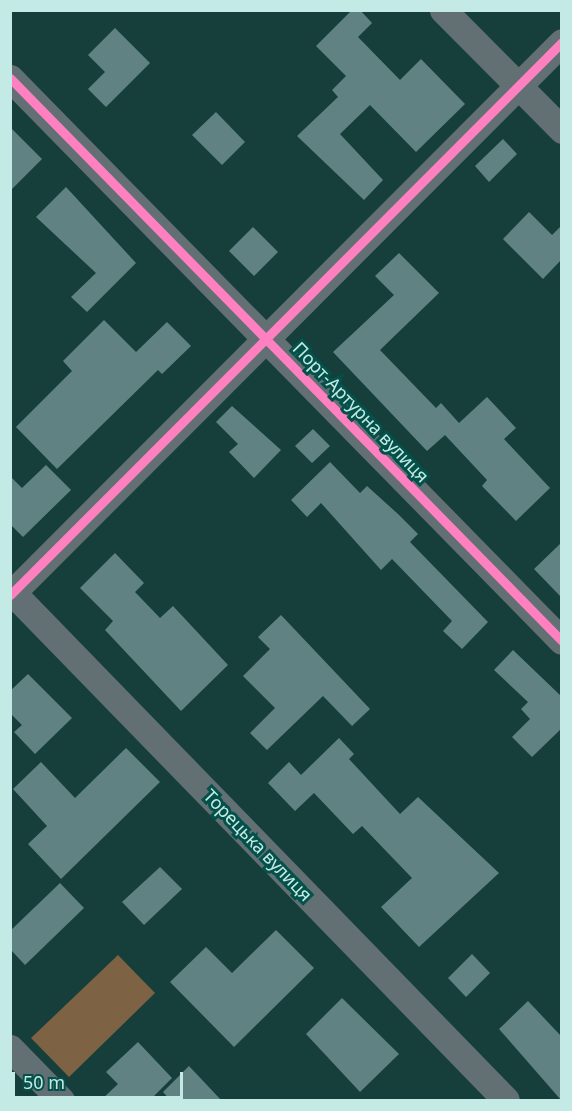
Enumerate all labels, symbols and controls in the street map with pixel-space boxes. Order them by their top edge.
street label: Порт-Артурна вулиця [289,337,433,487]
street label: Торецька вулиця [199,785,317,905]
scale bar [15,1060,186,1098]
text: 50 m [23,1070,65,1094]

